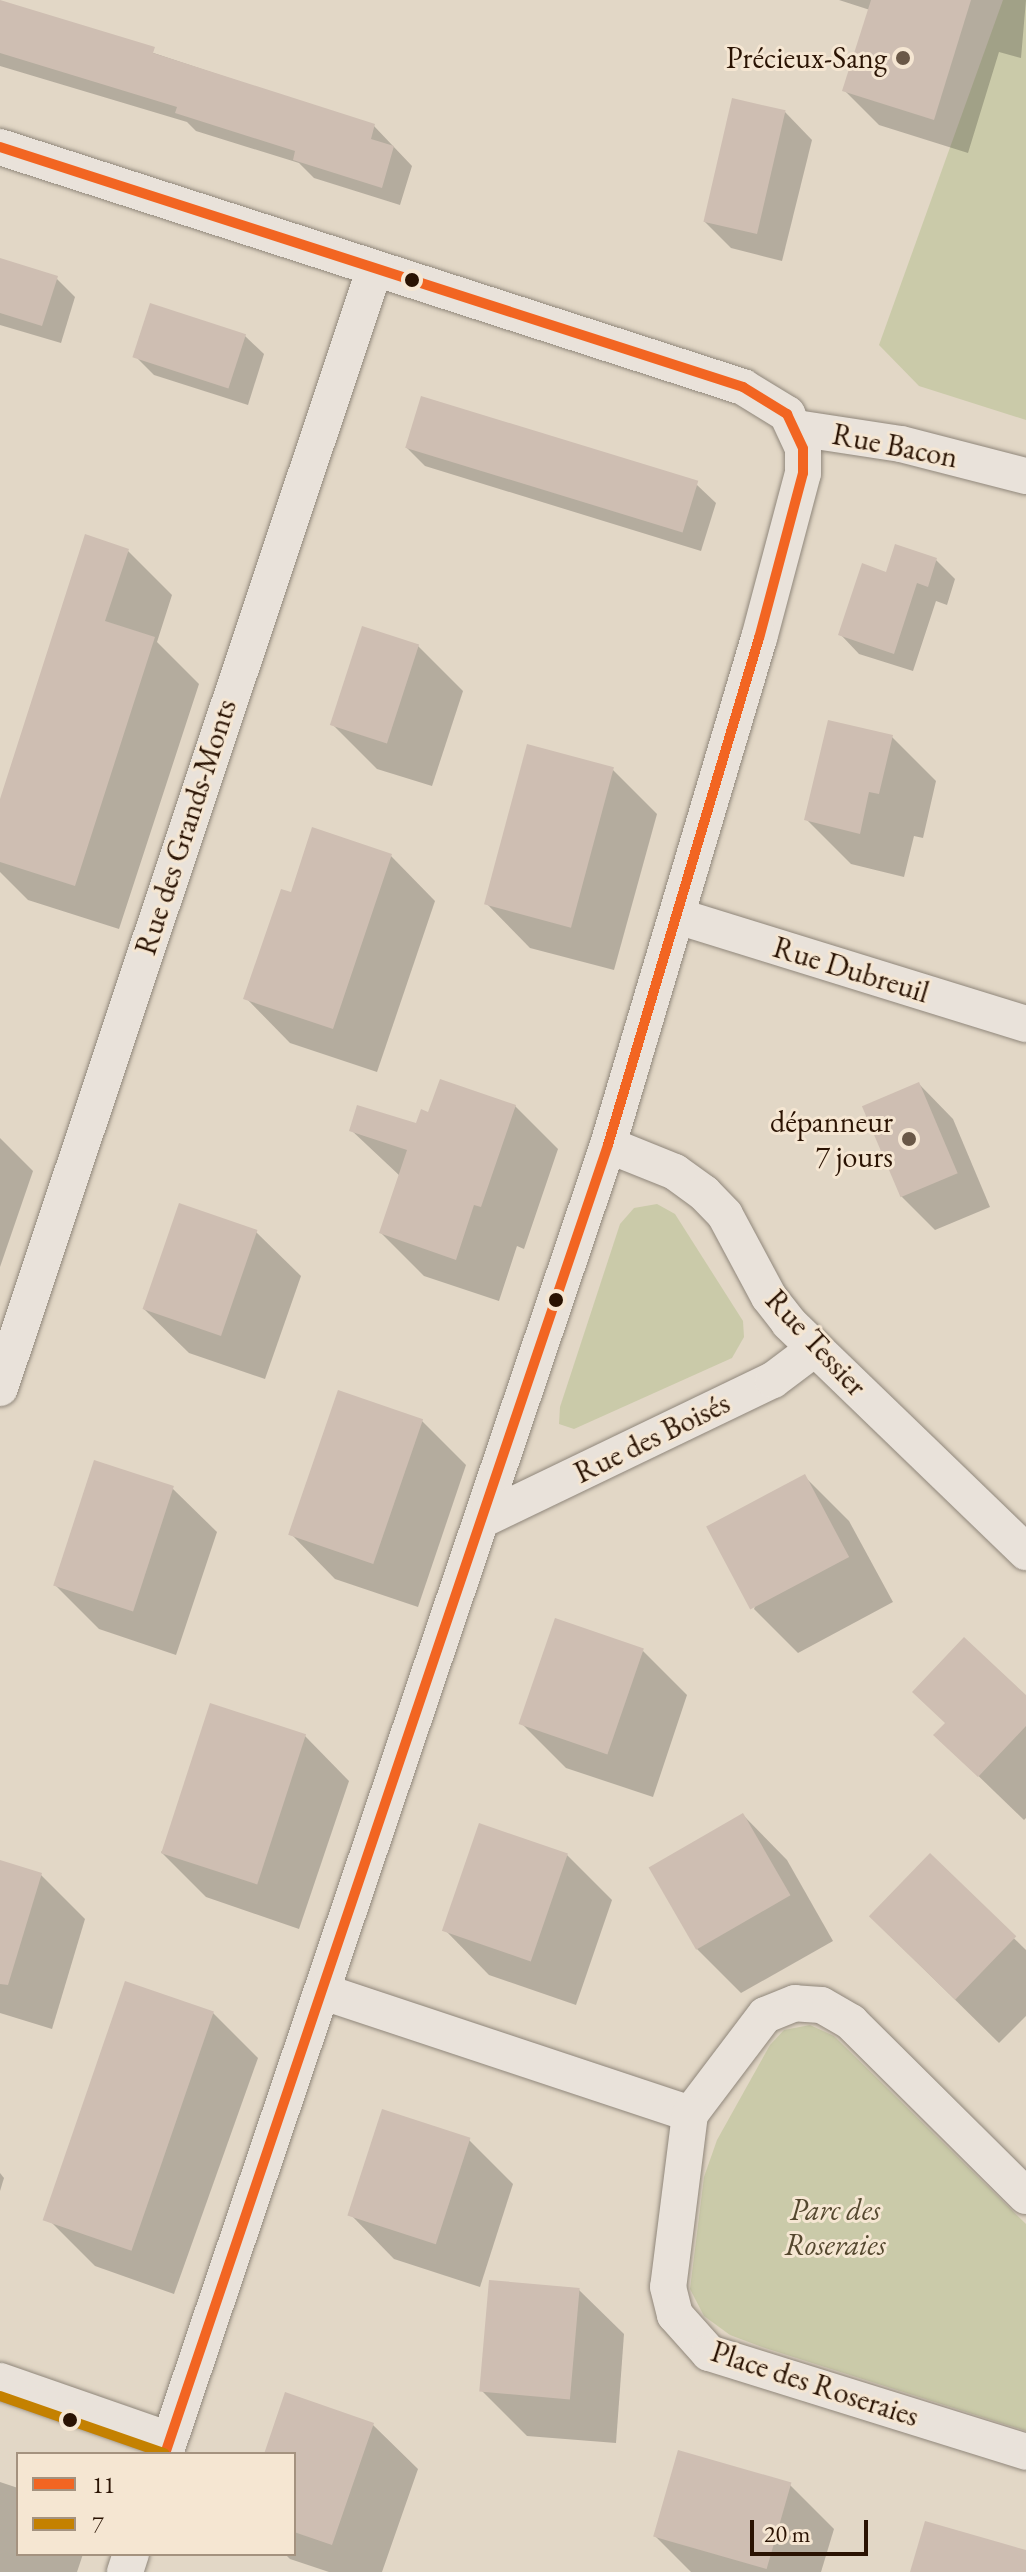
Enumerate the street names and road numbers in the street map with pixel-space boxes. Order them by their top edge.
street label: Rue Bacon [829,416,961,476]
street label: Rue des Grands-Monts [128,695,244,959]
street label: Rue Dubreuil [769,929,933,1011]
street label: Rue Tessier [758,1282,874,1404]
street label: Rue des Boisés [568,1385,736,1491]
street label: Place des Roseraies [707,2334,923,2434]

